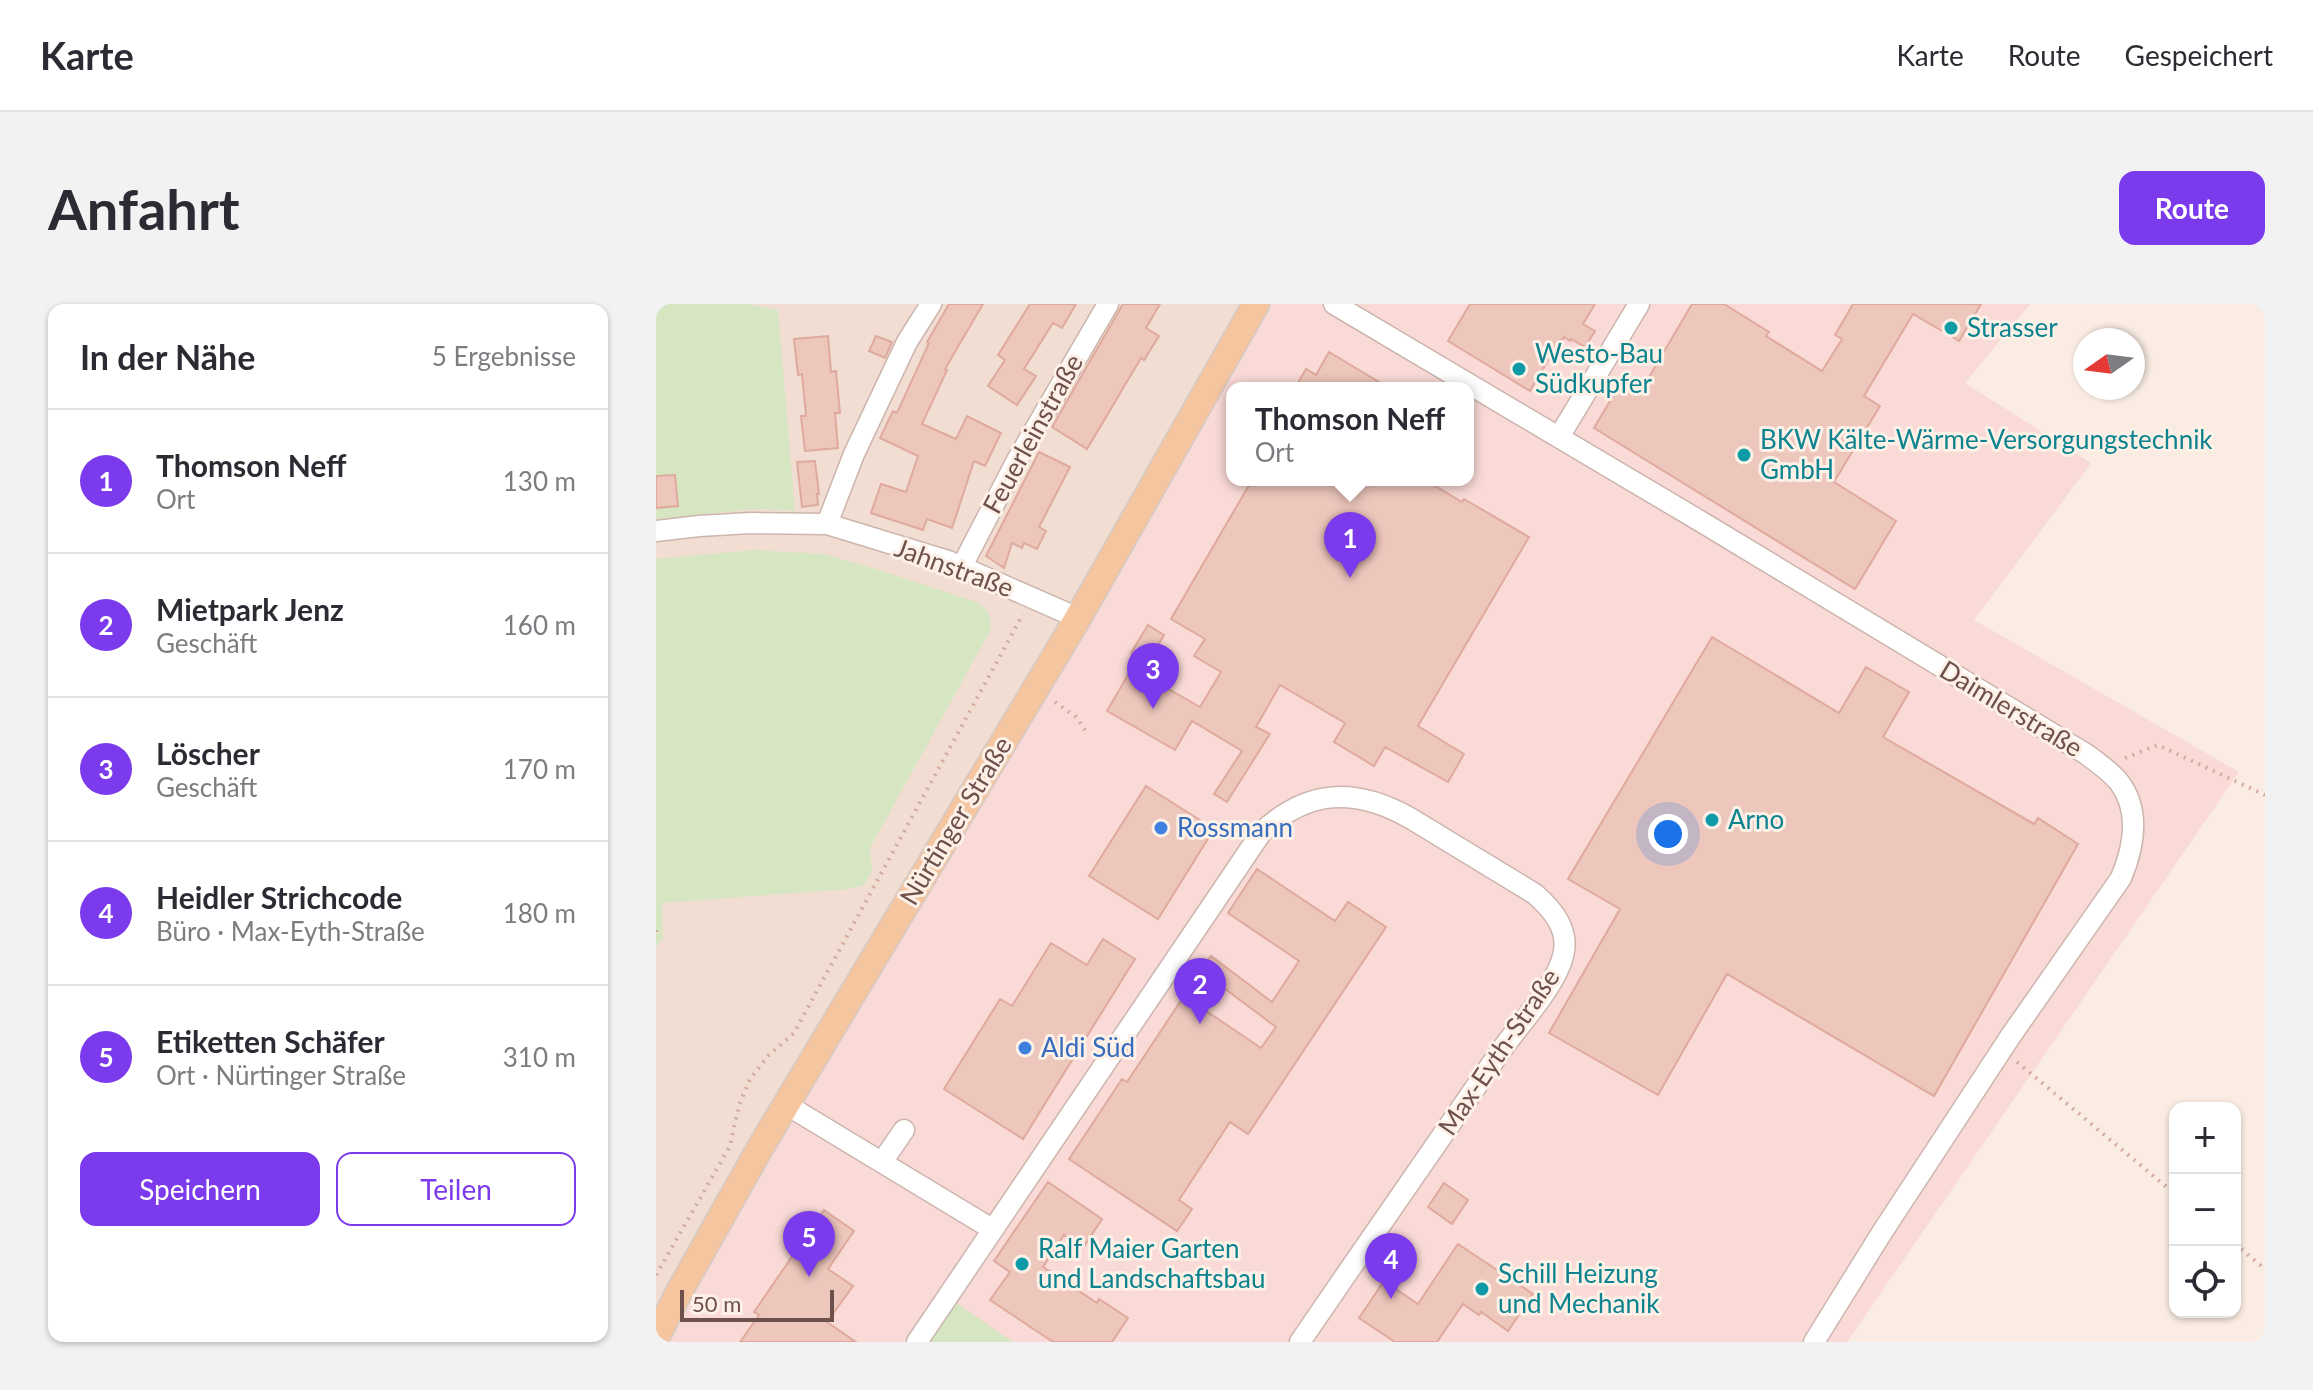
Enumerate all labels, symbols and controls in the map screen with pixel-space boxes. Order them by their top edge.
text: Karte [40,32,134,78]
text: Karte [1896,38,1964,72]
text: Route [2008,38,2081,72]
text: Gespeichert [2125,38,2273,72]
button: Route [2119,171,2265,245]
text: Anfahrt [48,175,240,242]
place label: Strasser [1967,311,2058,343]
marker: Strasser [1942,319,1960,337]
north arrow [2073,328,2145,400]
text: In der Nähe [80,336,255,377]
place label: Westo-Bau Südkupfer [1535,337,1663,399]
text: 5 Ergebnisse [432,340,576,372]
street label: Feuerleinstraße [975,348,1089,519]
marker: Westo-Bau Südkupfer [1510,360,1528,378]
popup [1226,382,1474,486]
text: Thomson Neff [1255,400,1445,436]
place label: BKW Kälte-Wärme-Versorgungstechnik GmbH [1760,423,2213,485]
text: Ort [1255,436,1294,468]
marker: BKW Kälte-Wärme-Versorgungstechnik GmbH [1735,446,1753,464]
text: Thomson Neff [156,447,347,483]
text: 1 [98,465,114,497]
text: 130 m [503,465,576,497]
text: Ort [156,483,195,515]
pin: 1 [1324,512,1376,578]
street label: Jahnstraße [891,531,1018,603]
text: Mietpark Jenz [156,591,344,627]
text: 2 [98,609,114,641]
text: 160 m [503,609,576,641]
text: Geschäft [156,627,257,659]
pin: 3 [1127,643,1179,709]
street label: Daimlerstraße [1934,653,2089,763]
street label: Nürtinger Straße [892,731,1018,910]
text: Löscher [156,735,260,771]
text: 3 [98,753,114,785]
text: 170 m [503,753,576,785]
text: Geschäft [156,771,257,803]
place label: Arno [1728,803,1784,835]
place label: Rossmann [1177,811,1293,843]
marker: Arno [1703,811,1721,829]
your location [1648,814,1688,854]
marker: Rossmann [1152,819,1170,837]
text: Heidler Strichcode [156,879,402,915]
text: 4 [98,897,114,929]
text: 180 m [503,897,576,929]
text: Büro · Max-Eyth-Straße [156,915,425,947]
pin: 2 [1174,958,1226,1024]
street label: Max-Eyth-Straße [1431,962,1566,1141]
text: Etiketten Schäfer [156,1023,385,1059]
place label: Aldi Süd [1041,1031,1135,1063]
marker: Aldi Süd [1016,1039,1034,1057]
text: 5 [98,1041,114,1073]
text: 310 m [503,1041,576,1073]
text: Ort · Nürtinger Straße [156,1059,406,1091]
map controls [2169,1102,2241,1318]
button: + [2169,1102,2241,1174]
button: Speichern [80,1152,320,1226]
button: Teilen [336,1152,576,1226]
button: − [2169,1174,2241,1246]
pin: 5 [783,1211,835,1277]
place label: Ralf Maier Garten und Landschaftsbau [1038,1232,1266,1294]
pin: 4 [1365,1233,1417,1299]
button: locate [2169,1246,2241,1318]
marker: Ralf Maier Garten und Landschaftsbau [1013,1255,1031,1273]
place label: Schill Heizung und Mechanik [1498,1257,1660,1319]
marker: Schill Heizung und Mechanik [1473,1280,1491,1298]
scale bar [680,1286,834,1322]
text: 50 m [692,1290,741,1317]

